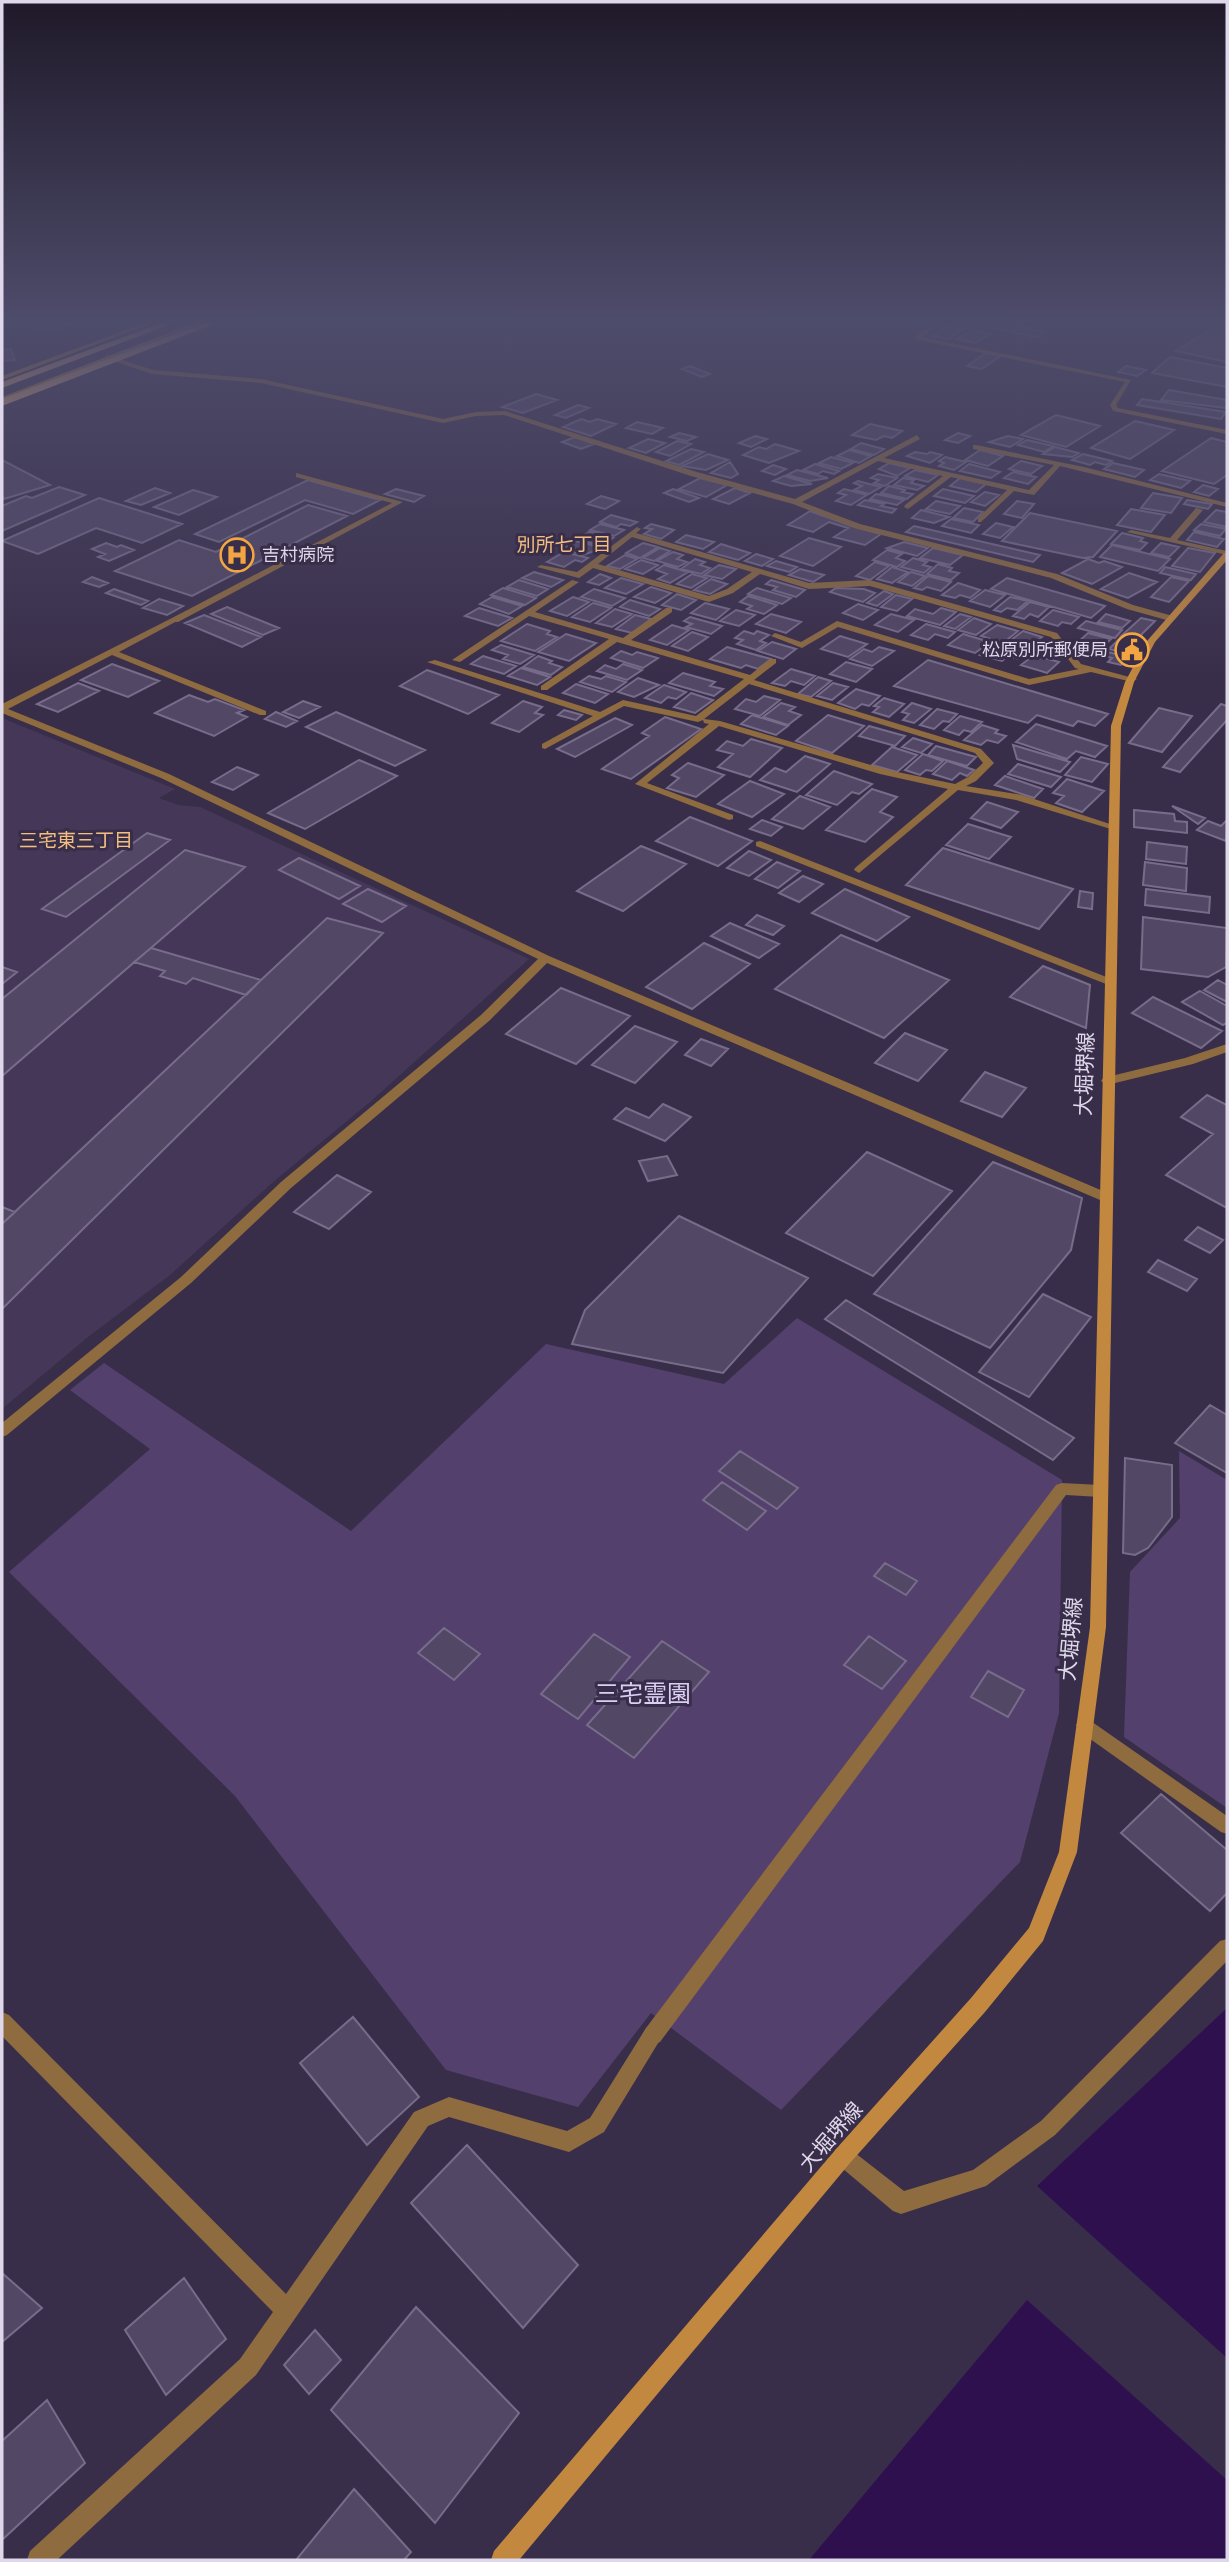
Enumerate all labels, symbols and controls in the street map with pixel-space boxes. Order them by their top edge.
district label: 別所七丁目 [516,533,612,556]
hospital icon: 吉村病院 [218,536,256,574]
place label: 吉村病院 [262,544,334,565]
public building icon: 松原別所郵便局 [1113,631,1151,669]
place label: 松原別所郵便局 [982,639,1108,660]
district label: 三宅東三丁目 [19,829,133,852]
street label: 大堀堺線 [1072,1032,1098,1116]
street label: 大堀堺線 [1055,1596,1087,1682]
park label: 三宅霊園 [595,1680,691,1708]
street label: 大堀堺線 [794,2097,868,2177]

